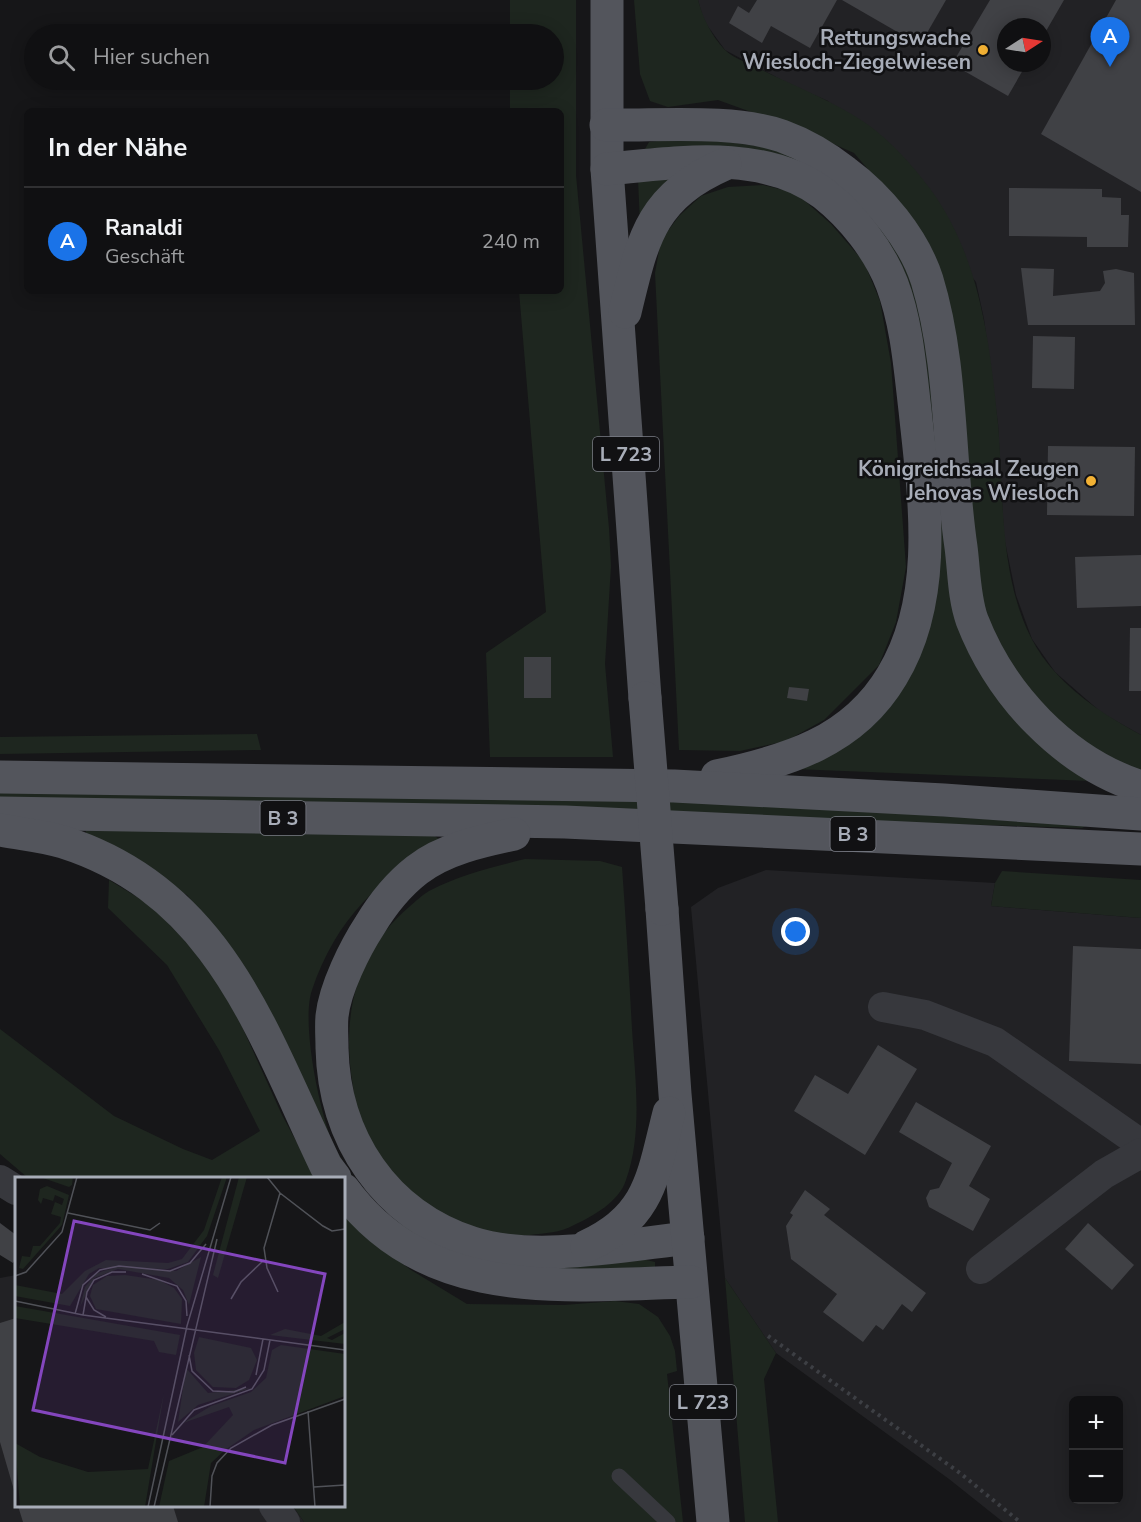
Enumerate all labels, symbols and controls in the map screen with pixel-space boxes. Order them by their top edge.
pin: A [1090,17,1130,67]
north arrow [997,18,1051,72]
search box [24,24,564,90]
place label: Rettungswache Wiesloch-Ziegelwiesen [742,24,971,76]
icon: search [45,41,78,74]
text: Hier suchen [93,42,210,72]
marker: Rettungswache Wiesloch-Ziegelwiesen [976,43,990,57]
text: In der Nähe [48,130,187,165]
text: Ranaldi [105,213,183,243]
text: A [60,228,75,255]
text: 240 m [482,228,540,255]
text: Geschäft [105,243,184,270]
road number: L 723 [593,437,659,471]
place label: Königreichsaal Zeugen Jehovas Wiesloch [858,455,1079,507]
marker: Königreichsaal Zeugen Jehovas Wiesloch [1084,474,1098,488]
road number: B 3 [260,801,306,835]
road number: B 3 [830,817,876,851]
your location [781,917,810,946]
inset map [15,1177,345,1507]
road number: L 723 [670,1385,736,1419]
map controls [1069,1396,1123,1504]
button: + [1069,1396,1123,1450]
button: − [1069,1450,1123,1504]

